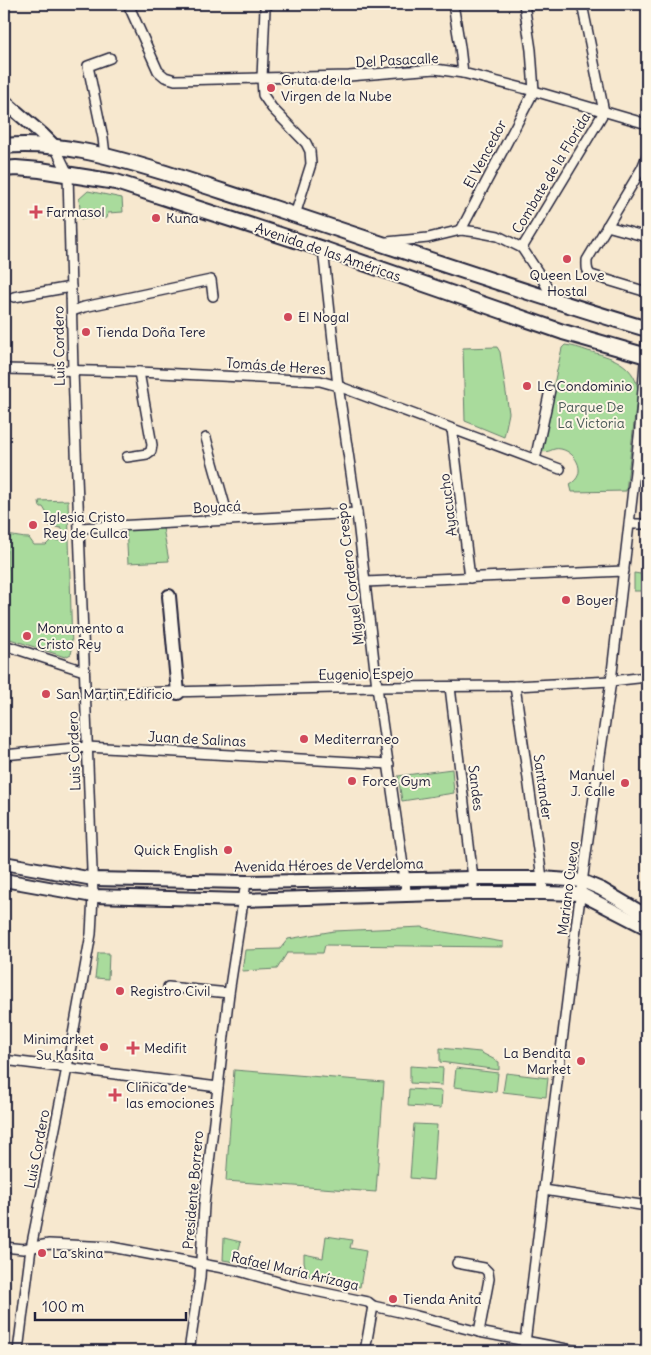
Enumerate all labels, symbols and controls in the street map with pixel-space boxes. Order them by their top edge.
street label: Del Pasacalle [355,49,439,71]
place label: Gruta de la Virgen de la Nube [281,71,392,105]
marker: Gruta de la Virgen de la Nube [265,82,277,94]
street label: Combate de la Florida [508,109,594,237]
street label: El Vencedor [459,117,511,191]
place label: Farmasol [46,203,105,221]
marker: Farmasol [30,206,42,218]
place label: Kuna [166,209,199,227]
marker: Kuna [150,212,162,224]
street label: Avenida de las Américas [253,219,403,285]
marker: Queen Love Hostal [561,253,573,265]
place label: Queen Love Hostal [530,266,604,300]
street label: Luis Cordero [49,306,69,386]
place label: El Nogal [298,308,349,326]
marker: El Nogal [282,311,294,323]
place label: Tienda Doña Tere [96,323,206,341]
marker: Tienda Doña Tere [80,326,92,338]
street label: Tomás de Heres [225,354,327,378]
place label: LC Condominio [537,377,632,395]
marker: LC Condominio [521,380,533,392]
park label: Parque De La Victoria [557,398,625,432]
street label: Ayacucho [435,472,461,537]
street label: Boyacá [193,497,241,517]
street label: Miguel Cordero Crespo [332,502,368,646]
place label: Iglesia Cristo Rey de Cullca [43,508,128,542]
marker: Iglesia Cristo Rey de Cullca [27,519,39,531]
place label: Boyer [576,591,615,609]
marker: Boyer [560,594,572,606]
place label: Monumento a Cristo Rey [37,619,124,653]
marker: Monumento a Cristo Rey [21,630,33,642]
street label: Eugenio Espejo [318,664,414,684]
place label: San Martin Edificio [56,685,173,703]
marker: San Martin Edificio [40,688,52,700]
street label: Luis Cordero [64,711,84,791]
street label: Juan de Salinas [147,727,247,751]
place label: Mediterraneo [314,730,399,748]
marker: Mediterraneo [298,733,310,745]
street label: Santander [529,753,557,821]
street label: Sandes [464,764,488,812]
place label: Manuel J. Calle [569,766,615,800]
place label: Force Gym [362,772,431,790]
marker: Force Gym [346,775,358,787]
marker: Manuel J. Calle [619,777,631,789]
street label: Mariano Cueva [553,840,583,936]
place label: Quick English [134,841,218,859]
marker: Quick English [222,844,234,856]
street label: Avenida Héroes de Verdeloma [234,854,424,876]
place label: Registro Civil [130,982,210,1000]
marker: Registro Civil [114,985,126,997]
place label: Minimarket Su Kasita [23,1030,94,1064]
place label: Medifit [144,1039,187,1057]
marker: Minimarket Su Kasita [98,1041,110,1053]
marker: Medifit [126,1041,140,1055]
place label: La Bendita Market [503,1044,571,1078]
marker: La Bendita Market [575,1055,587,1067]
place label: Clínica de las emociones [126,1078,215,1112]
marker: Clínica de las emociones [108,1088,122,1102]
street label: Luis Cordero [21,1108,54,1190]
street label: Presidente Borrero [179,1130,207,1250]
place label: La skina [52,1244,104,1262]
marker: La skina [36,1247,48,1259]
street label: Rafael María Arízaga [229,1248,361,1294]
scale bar [35,1290,186,1322]
place label: Tienda Anita [403,1290,482,1308]
marker: Tienda Anita [387,1293,399,1305]
text: 100 m [42,1297,84,1316]

